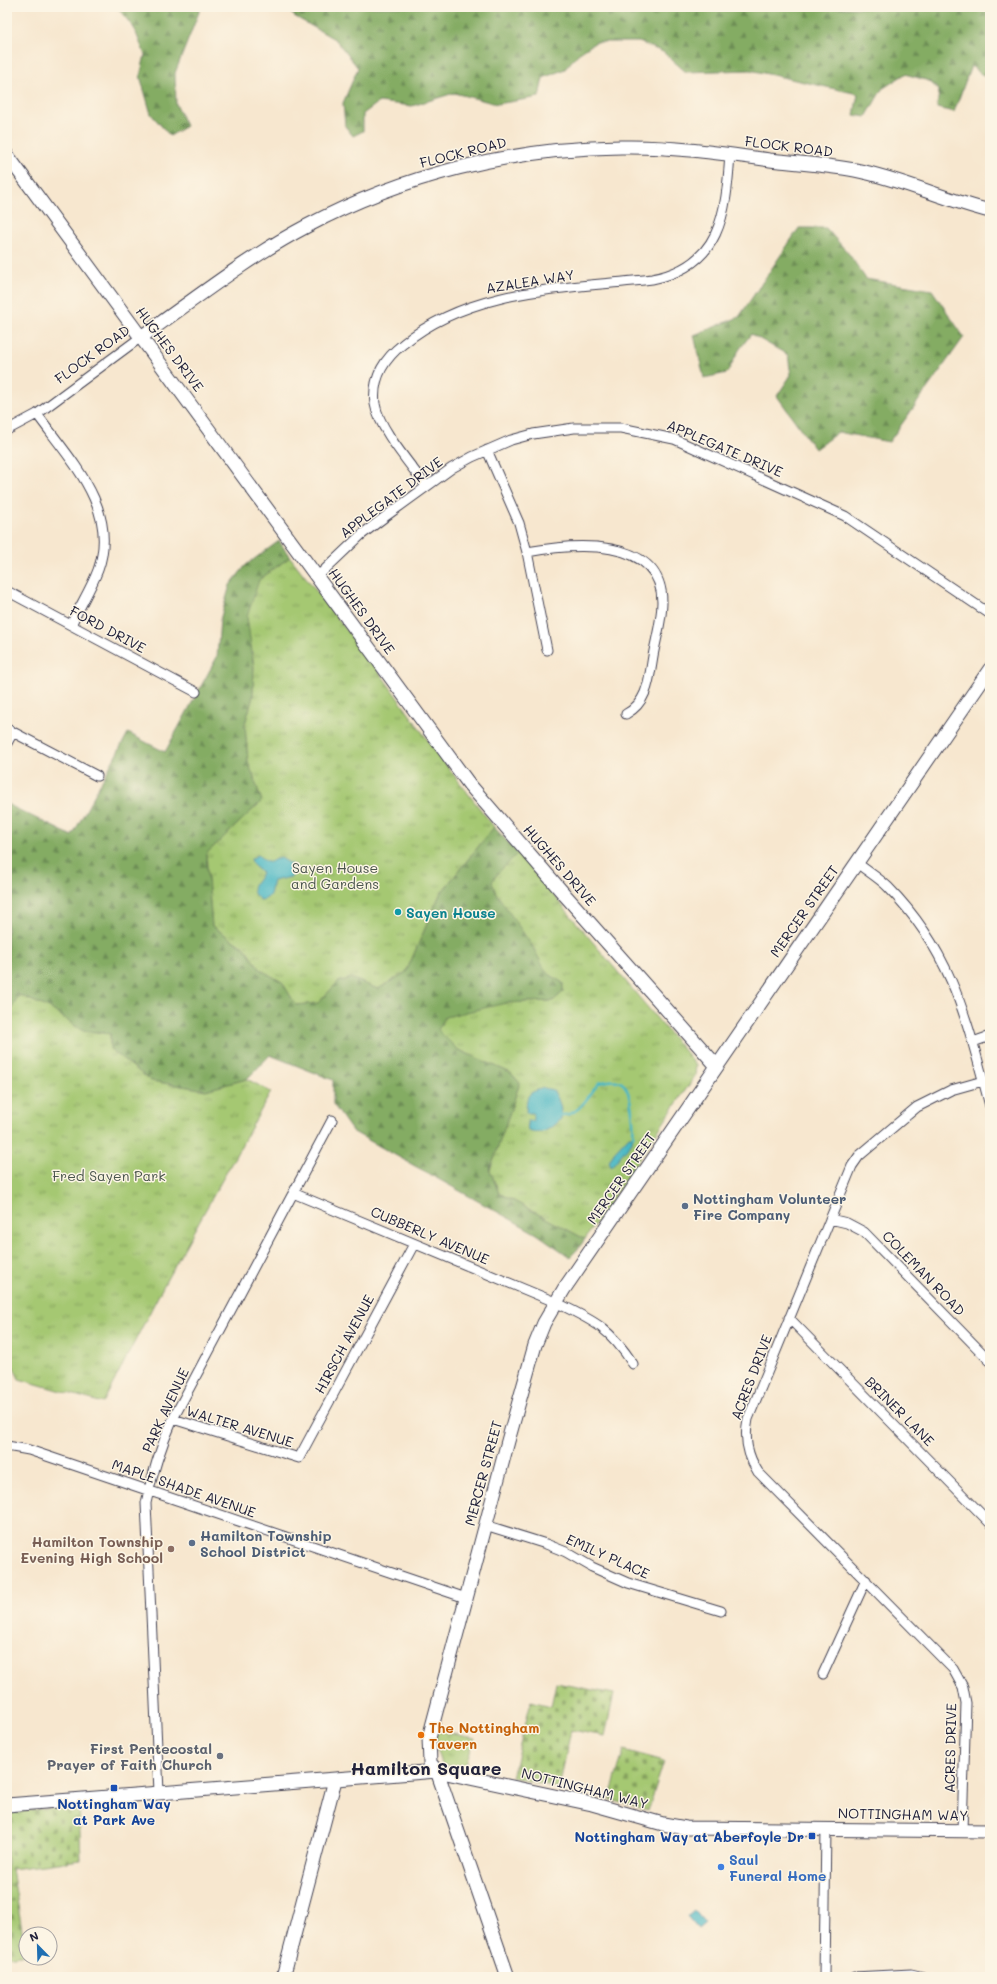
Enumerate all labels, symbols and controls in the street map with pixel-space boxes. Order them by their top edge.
street label: FLOCK ROAD [744,131,834,161]
street label: FLOCK ROAD [418,132,508,172]
street label: AZALEA WAY [484,265,576,297]
street label: HUGHES DRIVE [132,303,208,395]
street label: FLOCK ROAD [51,320,133,388]
street label: APPLEGATE DRIVE [664,415,786,481]
street label: APPLEGATE DRIVE [336,452,446,542]
street label: HUGHES DRIVE [324,564,400,658]
street label: FORD DRIVE [67,601,149,657]
street label: HUGHES DRIVE [519,820,601,910]
park label: Sayen House and Gardens [291,858,379,893]
street label: MERCER STREET [765,861,843,961]
place label: Sayen House [406,903,496,922]
marker: Sayen House [393,907,403,917]
street label: MERCER STREET [582,1128,660,1228]
park label: Fred Sayen Park [52,1166,166,1185]
place label: Nottingham Volunteer Fire Company [693,1189,846,1224]
street label: CUBBERLY AVENUE [368,1201,492,1269]
marker: Nottingham Volunteer Fire Company [680,1201,690,1211]
street label: COLEMAN ROAD [878,1226,970,1320]
street label: HIRSCH AVENUE [310,1291,378,1397]
street label: ACRES DRIVE [726,1332,776,1422]
street label: PARK AVENUE [137,1365,193,1455]
street label: BRINER LANE [861,1372,939,1450]
street label: WALTER AVENUE [184,1401,296,1451]
street label: MERCER STREET [460,1418,506,1528]
street label: MAPLE SHADE AVENUE [109,1454,259,1522]
place label: Hamilton Township School District [200,1526,332,1561]
street label: EMILY PLACE [563,1529,653,1583]
place label: Hamilton Township Evening High School [20,1532,163,1567]
marker: Hamilton Township School District [187,1538,197,1548]
marker: Hamilton Township Evening High School [166,1544,176,1554]
street label: ACRES DRIVE [940,1703,960,1793]
place label: The Nottingham Tavern [429,1718,539,1753]
marker: The Nottingham Tavern [416,1730,426,1740]
place label: First Pentecostal Prayer of Faith Church [47,1739,212,1774]
marker: First Pentecostal Prayer of Faith Church [215,1751,225,1761]
district label: Hamilton Square [351,1756,502,1780]
street label: NOTTINGHAM WAY [519,1763,651,1813]
marker: Nottingham Way at Park Ave [109,1783,119,1793]
place label: Nottingham Way at Park Ave [57,1794,171,1829]
street label: NOTTINGHAM WAY [838,1803,968,1825]
place label: Nottingham Way at Aberfoyle Dr [575,1827,804,1846]
marker: Nottingham Way at Aberfoyle Dr [807,1831,817,1841]
place label: Saul Funeral Home [729,1850,826,1885]
marker: Saul Funeral Home [716,1862,726,1872]
north arrow [18,1926,58,1966]
text: N [27,1928,41,1945]

